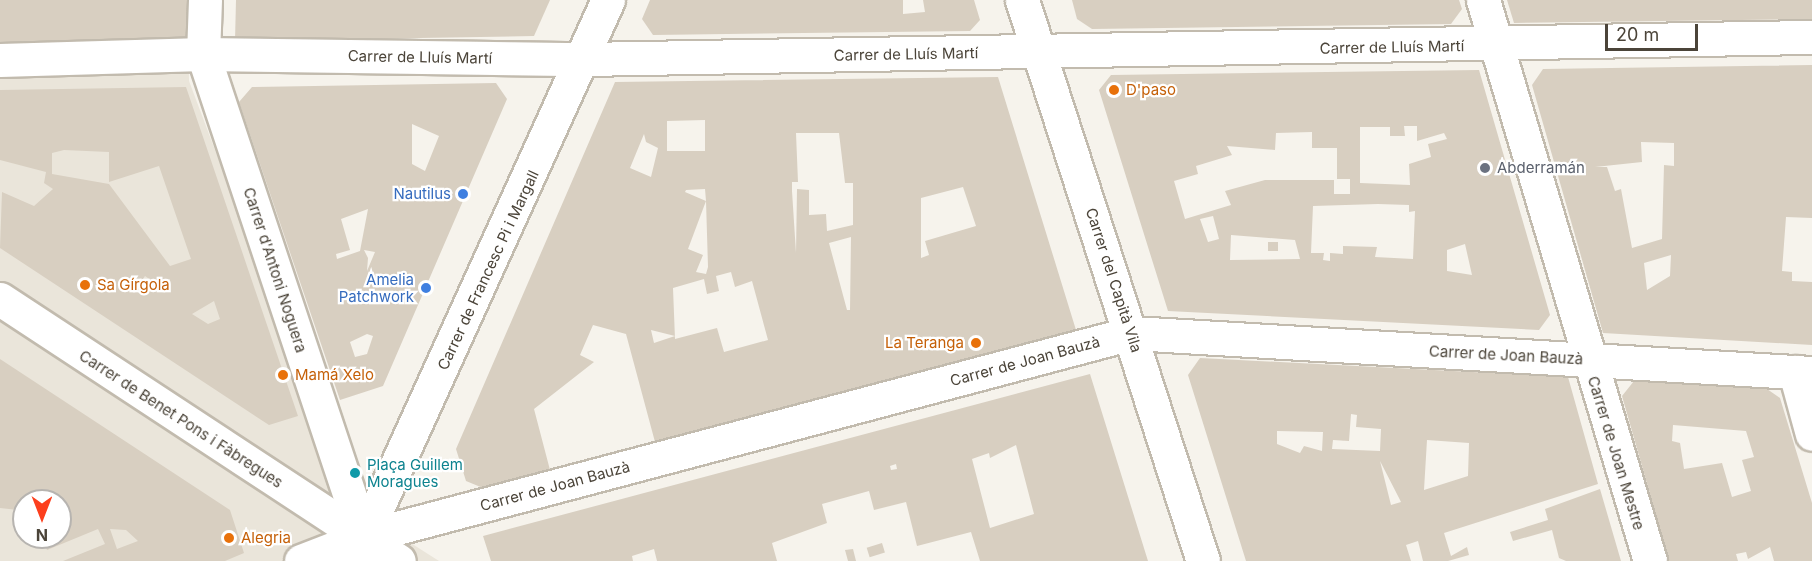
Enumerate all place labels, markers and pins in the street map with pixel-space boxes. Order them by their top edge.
place label: D'paso [1126,81,1176,99]
marker: D'paso [1107,83,1121,97]
place label: Abderramán [1497,159,1585,177]
marker: Abderramán [1478,161,1492,175]
place label: Nautilus [393,185,451,203]
marker: Nautilus [456,187,470,201]
place label: Amelia Patchwork [339,270,414,305]
place label: Sa Gírgola [97,276,170,294]
marker: Sa Gírgola [78,278,92,292]
marker: Amelia Patchwork [419,281,433,295]
place label: La Teranga [885,334,964,352]
marker: La Teranga [969,336,983,350]
place label: Mamá Xelo [295,366,374,384]
marker: Mamá Xelo [276,368,290,382]
place label: Plaça Guillem Moragues [367,455,463,490]
marker: Plaça Guillem Moragues [348,466,362,480]
place label: Alegria [241,529,291,547]
marker: Alegria [222,531,236,545]

